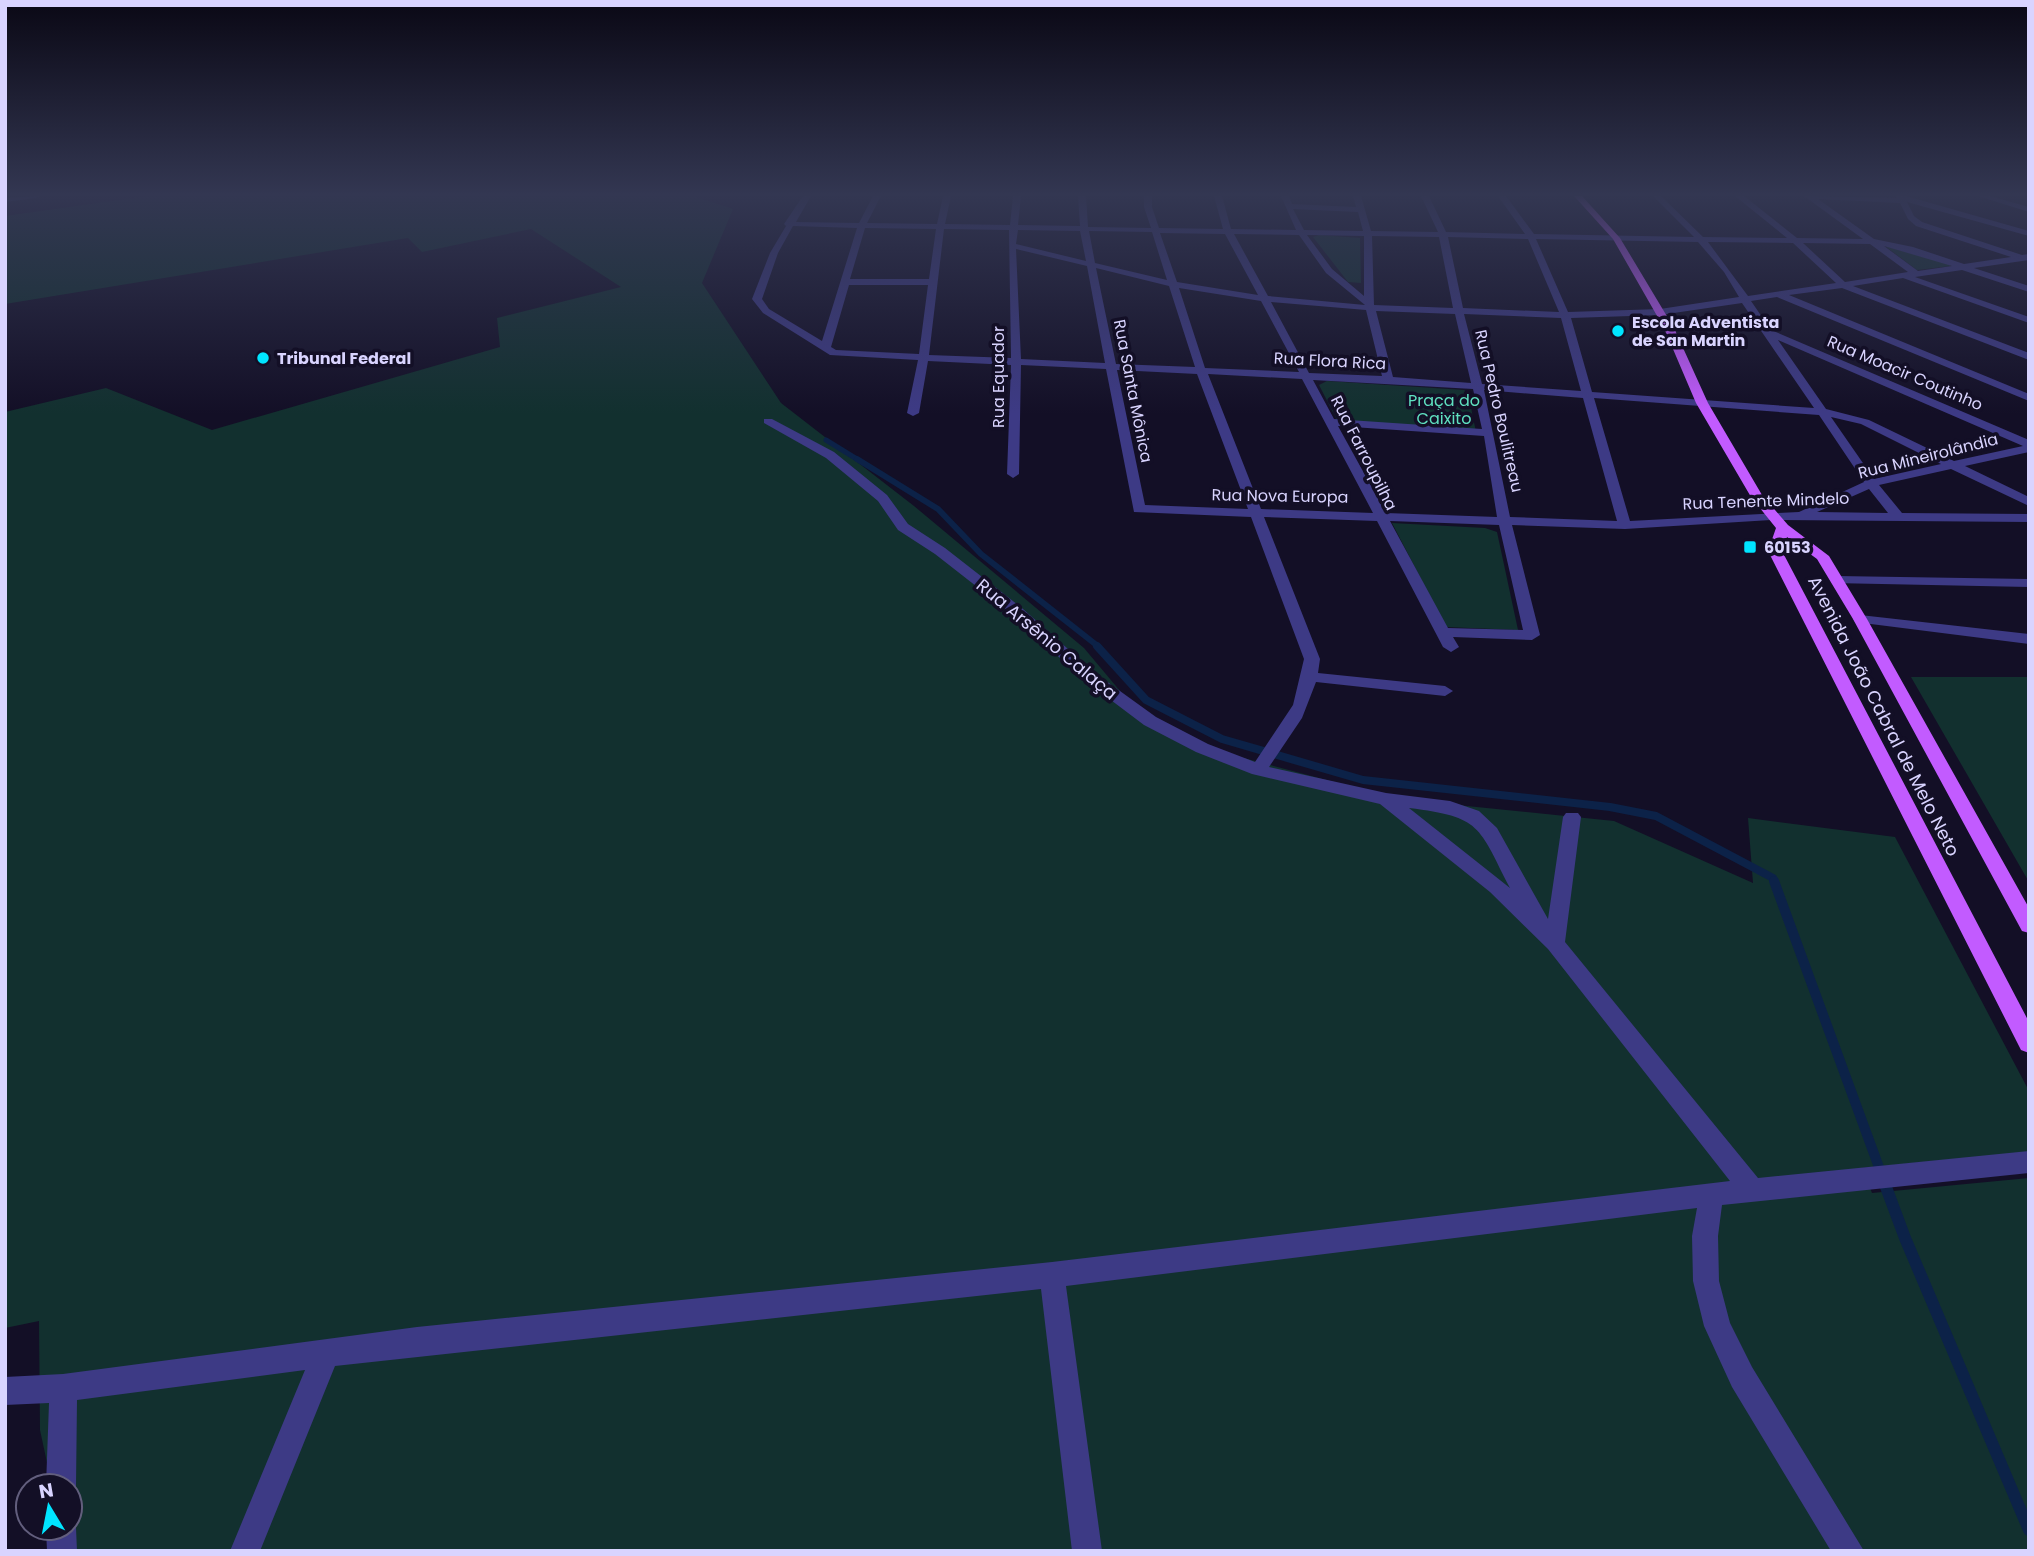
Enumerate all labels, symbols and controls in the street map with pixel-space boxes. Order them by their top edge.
place label: Escola Adventista de San Martin [1632,311,1779,352]
street label: Rua Santa Mônica [1108,318,1158,464]
marker: Escola Adventista de San Martin [1610,323,1626,339]
street label: Rua Equador [987,326,1010,428]
street label: Rua Pedro Boulitreau [1469,327,1529,495]
street label: Rua Moacir Coutinho [1824,330,1986,416]
place label: Tribunal Federal [277,347,411,370]
street label: Rua Flora Rica [1273,347,1387,375]
marker: Tribunal Federal [255,350,271,366]
park label: Praça do Caixito [1408,389,1480,430]
street label: Rua Farroupilha [1325,392,1403,514]
street label: Rua Mineirolândia [1856,427,2000,485]
street label: Rua Nova Europa [1211,483,1349,509]
street label: Rua Tenente Mindelo [1682,487,1850,515]
place label: 60153 [1764,536,1811,559]
marker: 60153 [1742,539,1758,555]
street label: Avenida João Cabral de Melo Neto [1802,571,1966,861]
street label: Rua Arsênio Calaça [971,573,1123,705]
north arrow [14,1472,84,1542]
text: N [37,1476,56,1505]

